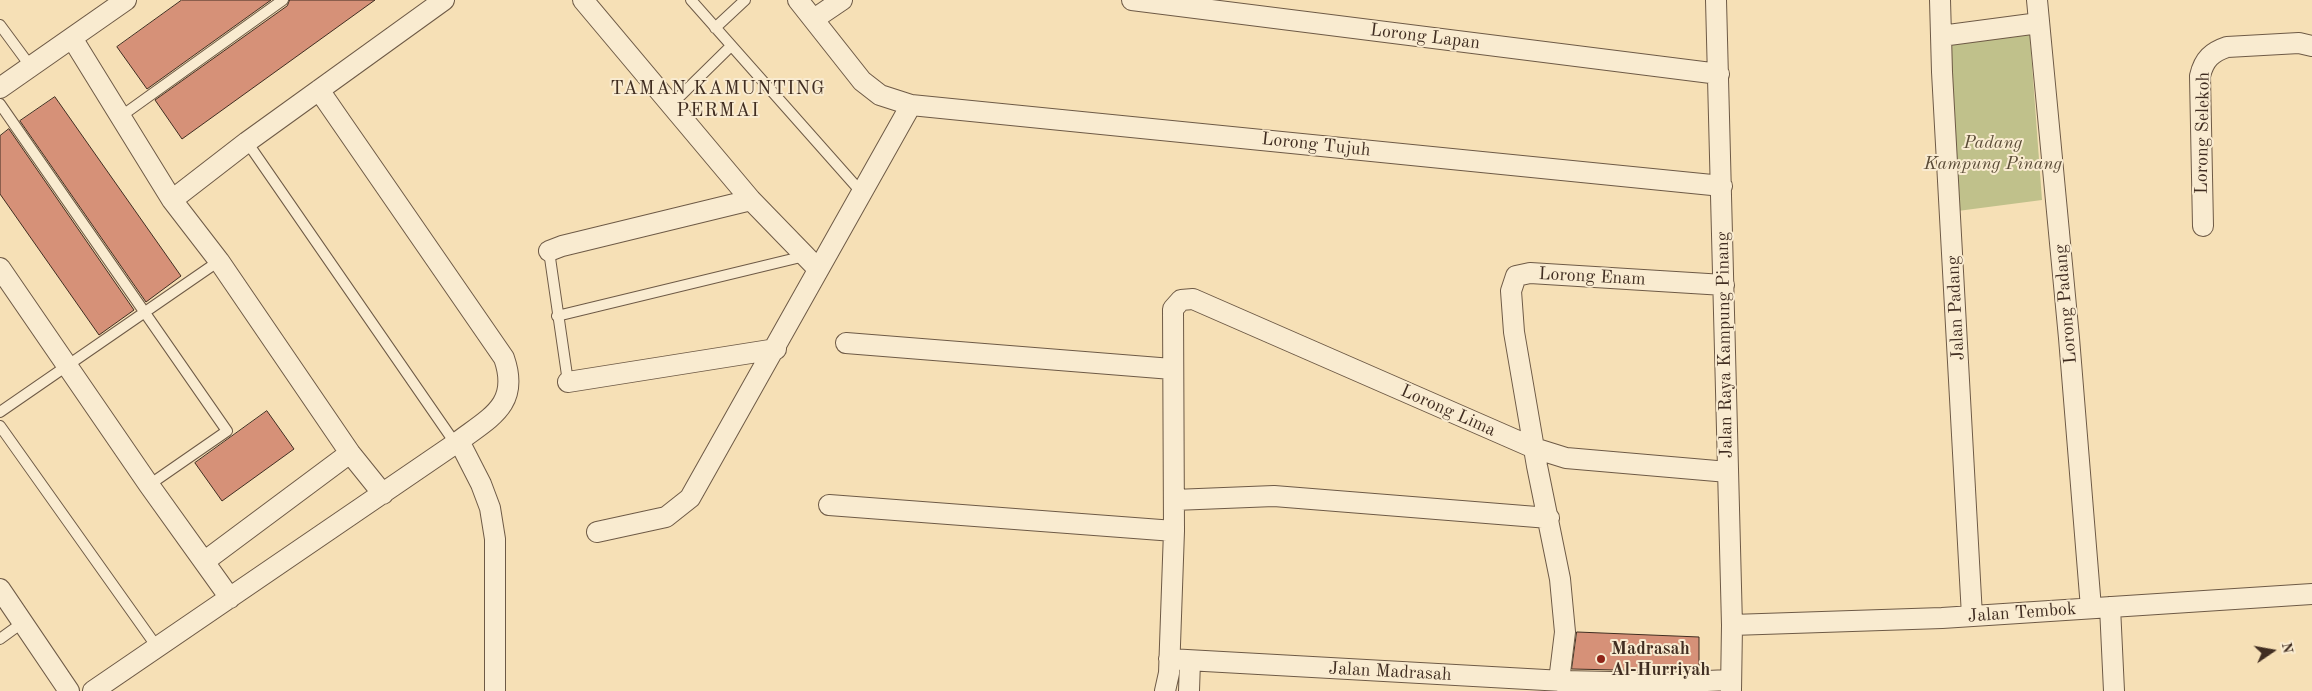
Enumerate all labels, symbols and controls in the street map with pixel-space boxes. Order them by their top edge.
street label: Lorong Lapan [1369,20,1481,54]
street label: Lorong Selekoh [2191,72,2215,194]
district label: TAMAN KAMUNTING PERMAI [608,78,828,122]
street label: Lorong Tujuh [1260,129,1372,161]
park label: Padang Kampung Pinang [1924,132,2062,174]
street label: Jalan Raya Kampung Pinang [1712,231,1738,459]
street label: Lorong Padang [2050,243,2082,365]
street label: Jalan Padang [1942,255,1970,361]
street label: Lorong Enam [1538,263,1646,291]
street label: Lorong Lima [1397,380,1499,442]
street label: Jalan Tembok [1967,598,2077,628]
north arrow [2247,626,2297,676]
place label: Madrasah Al-Hurriyah [1611,638,1710,681]
text: N [2279,641,2295,655]
marker: Madrasah Al-Hurriyah [1595,653,1607,665]
street label: Jalan Madrasah [1328,658,1452,686]

